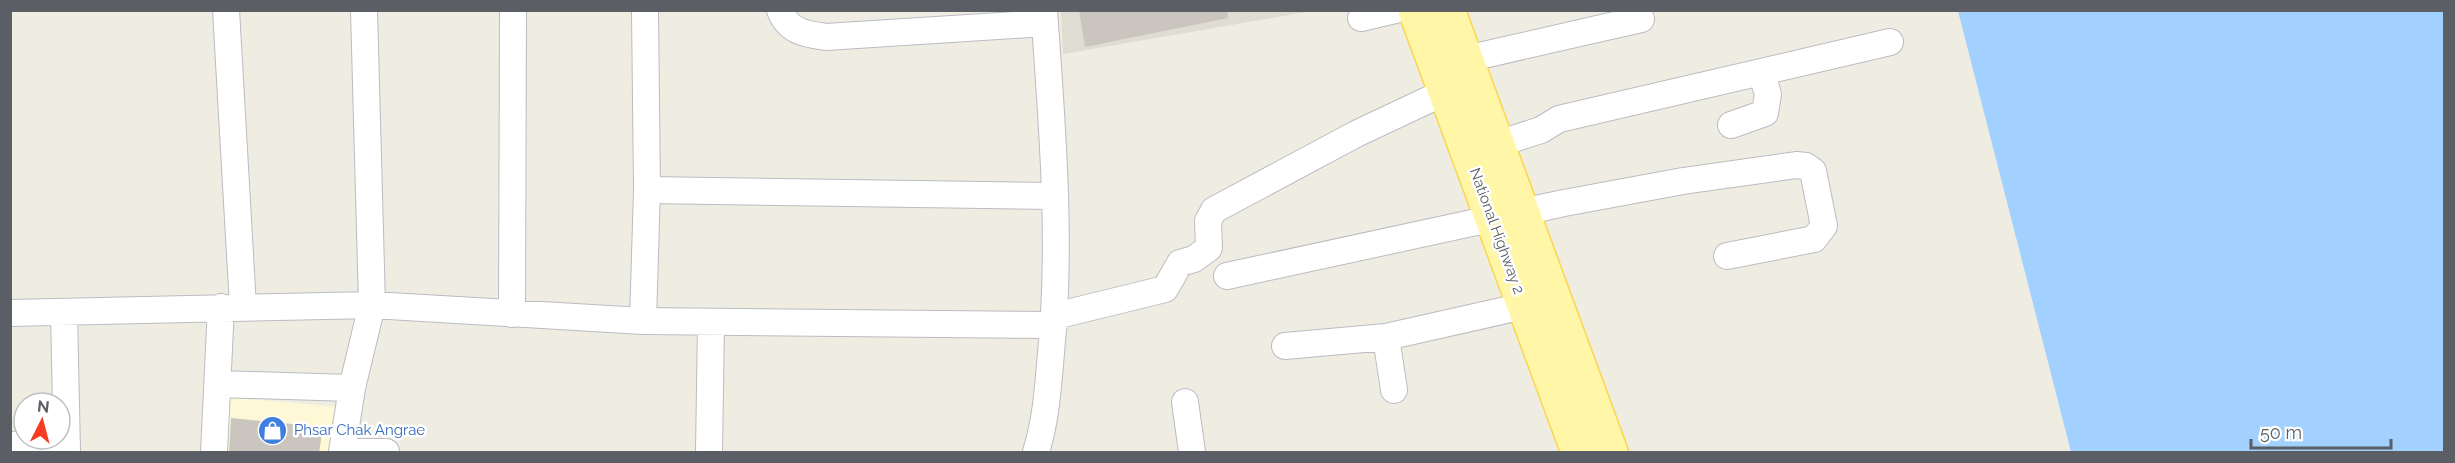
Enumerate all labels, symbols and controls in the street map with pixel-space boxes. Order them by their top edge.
street label: National Highway 2 [1466,166,1528,297]
north arrow [12,391,72,451]
text: N [36,396,51,417]
scale bar [2251,412,2390,450]
shop icon: Phsar Chak Angrae [257,414,289,446]
place label: Phsar Chak Angrae [294,421,425,439]
text: 50 m [2260,422,2302,443]

